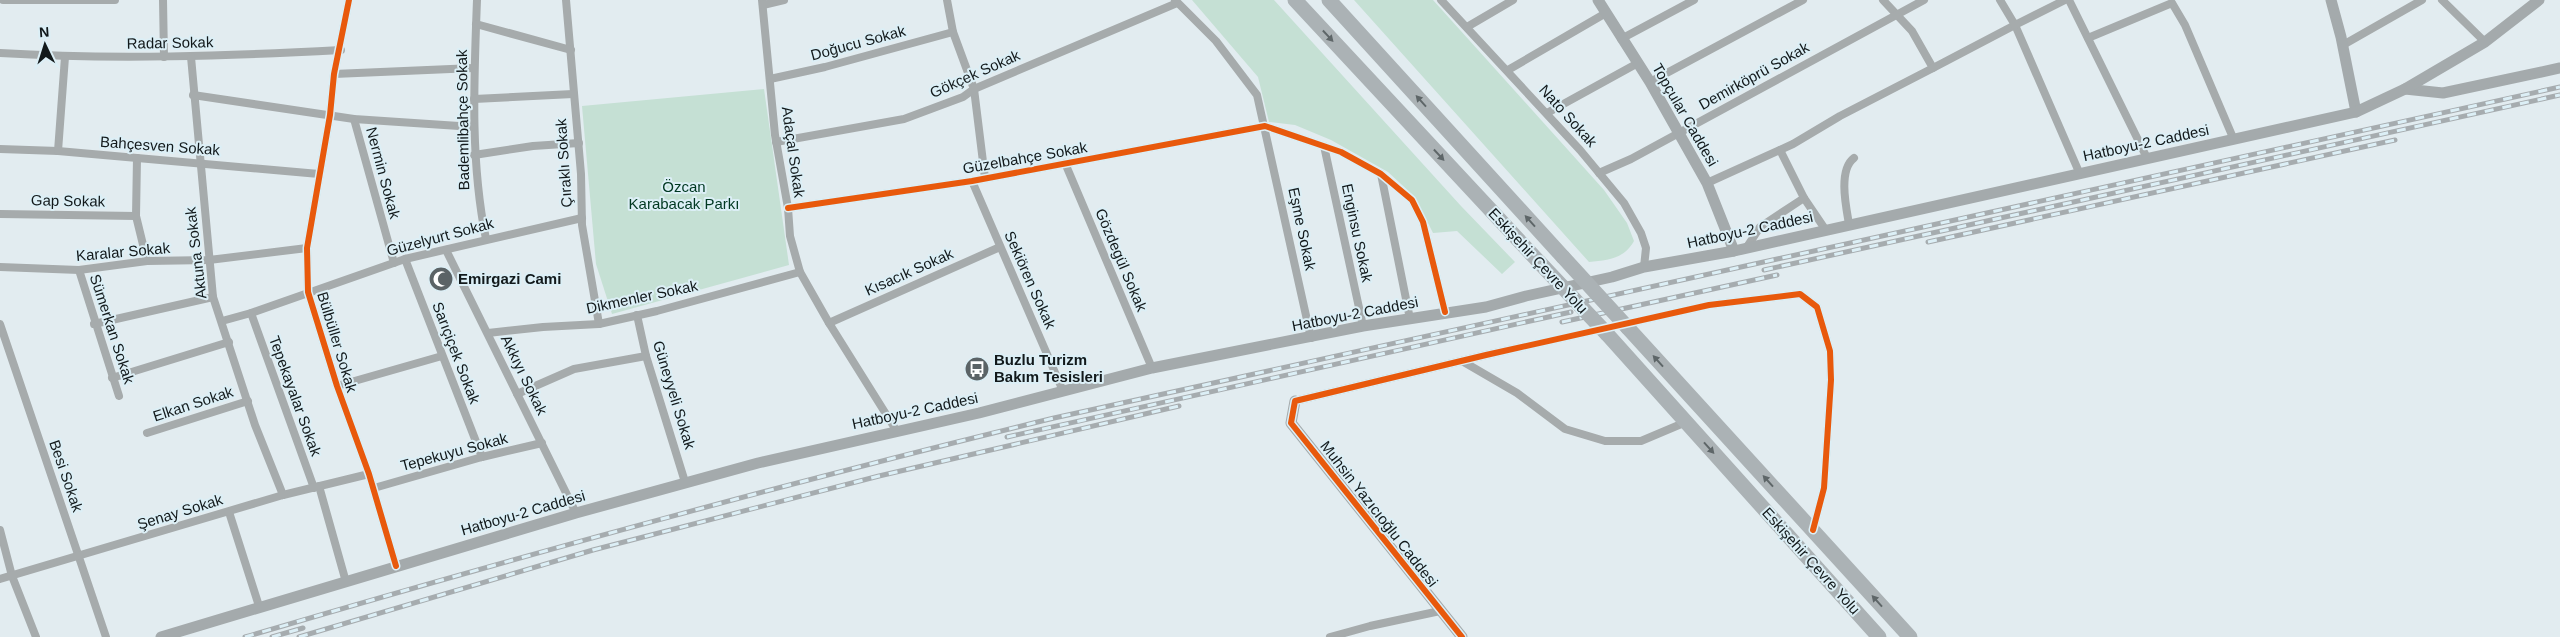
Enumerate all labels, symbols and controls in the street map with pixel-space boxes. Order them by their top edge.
north arrow [20,20,70,70]
street label: Doğucu Sokak [809,22,908,63]
text: N [38,24,50,40]
one-way arrow [1322,29,1334,41]
street label: Radar Sokak [126,33,214,52]
street label: Demirköprü Sokak [1696,38,1812,113]
street label: Gökçek Sokak [927,46,1023,101]
street label: Bademlibahçe Sokak [453,49,472,191]
street label: Topçular Caddesi [1649,60,1722,169]
street label: Nato Sokak [1536,81,1601,151]
one-way arrow [1415,95,1427,107]
street label: Adaçal Sokak [779,105,808,199]
street label: Çıraklı Sokak [552,117,575,208]
street label: Hatboyu-2 Caddesi [2081,121,2210,164]
street label: Nermin Sokak [363,125,404,221]
street label: Bahçesven Sokak [100,133,221,158]
street label: Güzelbahçe Sokak [961,138,1089,177]
one-way arrow [1433,148,1445,160]
park label: Özcan Karabacak Parkı [629,178,739,212]
street label: Enginsu Sokak [1339,182,1376,284]
street label: Eşme Sokak [1285,186,1320,272]
street label: Gap Sokak [31,191,106,210]
street label: Eskişehir Çevre Yolu [1485,205,1591,317]
street label: Aktuna Sokak [181,206,210,300]
street label: Gözdegül Sokak [1092,206,1151,314]
street label: Hatboyu-2 Caddesi [1685,208,1814,251]
street label: Güzelyurt Sokak [385,214,496,259]
one-way arrow [1524,215,1536,227]
street label: Sekiören Sokak [1001,228,1060,332]
street label: Karalar Sokak [75,239,171,264]
street label: Kısacık Sokak [862,244,956,299]
mosque icon: Emirgazi Cami [428,266,454,292]
place label: Emirgazi Cami [458,270,561,287]
street label: Sümerkan Sokak [87,272,138,386]
street label: Dikmenler Sokak [585,276,700,317]
street label: Bülbüller Sokak [314,290,361,395]
street label: Hatboyu-2 Caddesi [1290,293,1420,334]
street label: Sarıçiçek Sokak [429,300,484,407]
street label: Akkıyı Sokak [498,332,551,418]
street label: Tepekayalar Sokak [266,333,325,459]
street label: Güneyyeli Sokak [650,339,699,452]
place label: Buzlu Turizm Bakım Tesisleri [994,351,1103,385]
one-way arrow [1652,355,1664,367]
bus stop icon: Buzlu Turizm Bakım Tesisleri [964,356,990,382]
street label: Elkan Sokak [151,382,236,424]
street label: Hatboyu-2 Caddesi [850,389,979,432]
street label: Tepekuyu Sokak [399,429,510,474]
street label: Muhsin Yazıcıoğlu Caddesi [1317,437,1442,590]
street label: Besi Sokak [46,438,87,515]
one-way arrow [1703,441,1715,453]
one-way arrow [1762,475,1774,487]
street label: Hatboyu-2 Caddesi [459,487,587,538]
street label: Şenay Sokak [135,490,225,533]
street label: Eskişehir Çevre Yolu [1759,504,1864,617]
one-way arrow [1871,595,1883,607]

